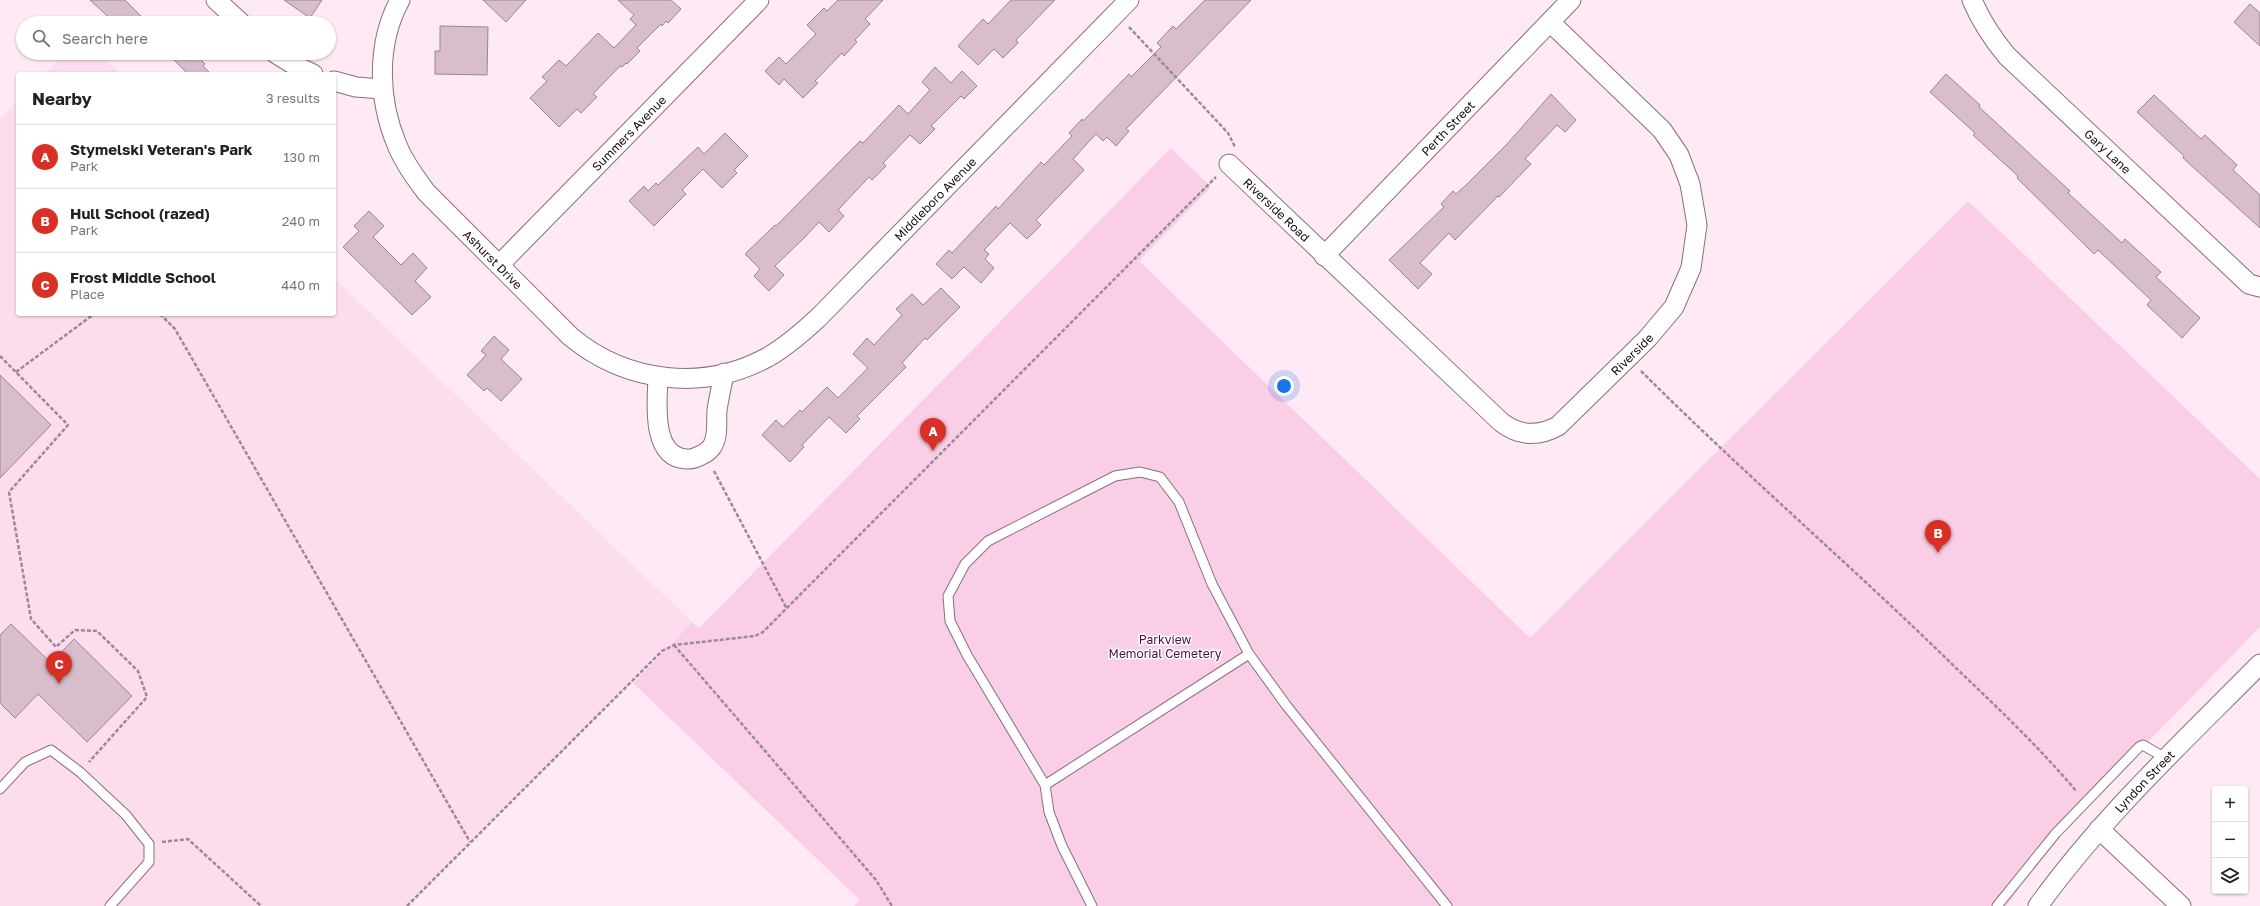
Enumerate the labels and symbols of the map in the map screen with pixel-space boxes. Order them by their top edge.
street label: Summers Avenue [588,92,669,174]
street label: Perth Street [1418,97,1478,158]
street label: Gary Lane [2082,126,2134,177]
street label: Middleboro Avenue [891,154,979,243]
street label: Riverside Road [1241,174,1313,244]
street label: Ashurst Drive [460,226,526,292]
street label: Riverside [1607,330,1656,378]
your location [1274,376,1294,396]
pin: A [920,418,946,451]
pin: B [1925,520,1951,553]
park label: Parkview Memorial Cemetery [1109,632,1222,661]
pin: C [46,651,72,684]
street label: Lyndon Street [2111,747,2178,816]

